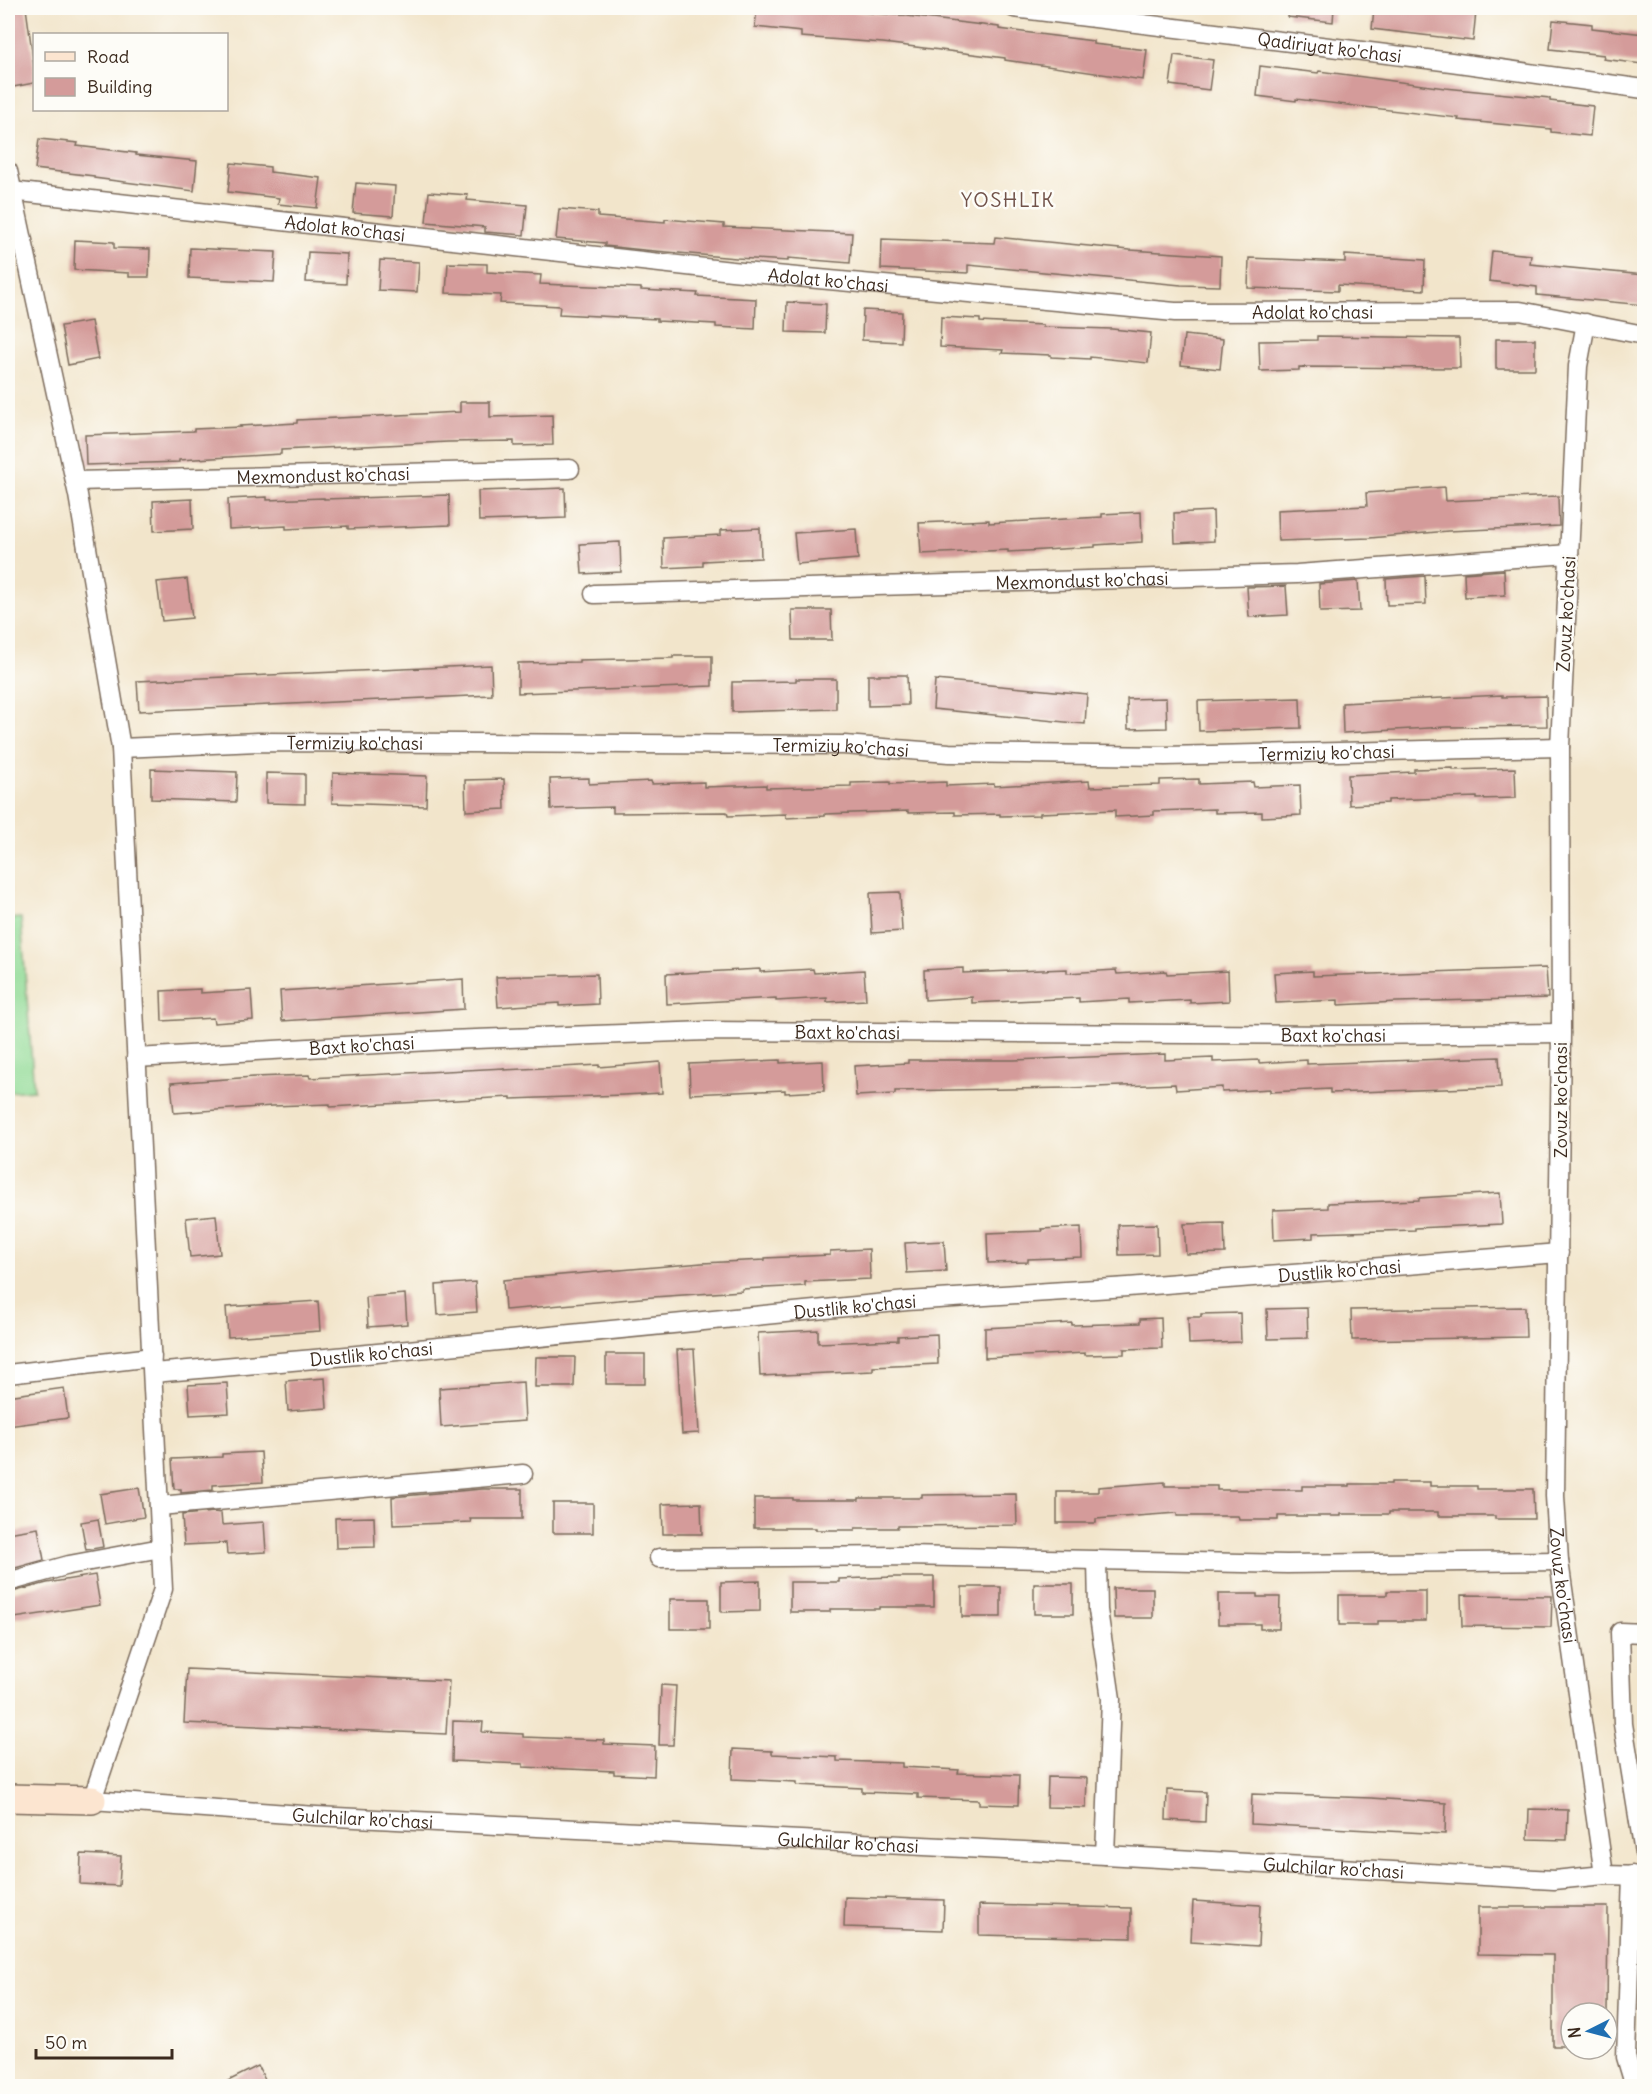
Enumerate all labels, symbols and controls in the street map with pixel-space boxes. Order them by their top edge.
street label: Qadiriyat ko'chasi [1256,27,1403,67]
legend [33,33,228,111]
text: Road [87,45,130,68]
text: Building [87,75,152,98]
district label: YOSHLIK [961,187,1055,212]
street label: Adolat ko'chasi [283,210,406,246]
street label: Adolat ko'chasi [767,263,890,297]
street label: Adolat ko'chasi [1252,300,1373,323]
street label: Mexmondust ko'chasi [236,461,410,489]
street label: Zovuz ko'chasi [1551,555,1581,673]
street label: Mexmondust ko'chasi [995,566,1169,594]
street label: Termiziy ko'chasi [287,731,423,754]
street label: Termiziy ko'chasi [773,733,910,761]
street label: Termiziy ko'chasi [1258,739,1395,765]
street label: Baxt ko'chasi [795,1020,900,1044]
street label: Baxt ko'chasi [1281,1023,1386,1047]
street label: Baxt ko'chasi [308,1030,415,1060]
street label: Zovuz ko'chasi [1549,1042,1572,1158]
street label: Dustlik ko'chasi [1277,1254,1402,1287]
street label: Dustlik ko'chasi [792,1289,917,1324]
street label: Dustlik ko'chasi [309,1336,434,1371]
street label: Zovuz ko'chasi [1545,1527,1582,1645]
street label: Gulchilar ko'chasi [291,1803,434,1833]
street label: Gulchilar ko'chasi [777,1827,919,1857]
street label: Gulchilar ko'chasi [1262,1852,1405,1883]
north arrow [1559,2001,1619,2061]
scale bar [36,2022,172,2060]
text: N [1564,2026,1585,2039]
text: 50 m [45,2031,87,2054]

